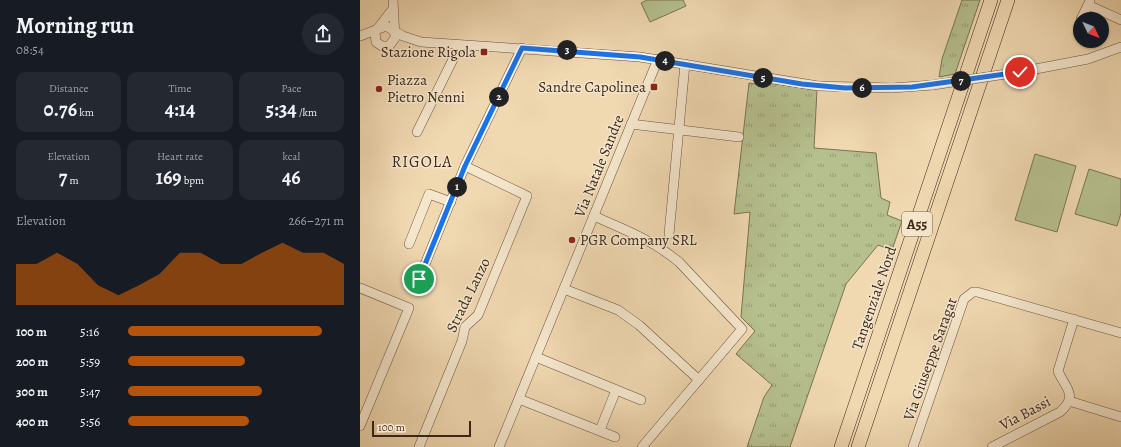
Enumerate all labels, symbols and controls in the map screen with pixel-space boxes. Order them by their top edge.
text: Morning run [16,11,134,41]
north arrow [1073,12,1109,48]
map controls [1073,12,1109,48]
button: share [302,13,344,55]
pin: 3 [557,40,577,60]
text: 08:54 [16,41,44,58]
place label: Stazione Rigola [381,42,476,62]
text: 3 [565,42,569,57]
marker: Stazione Rigola [479,47,489,57]
pin: 4 [655,51,675,71]
text: 4 [662,53,668,68]
pin [1003,55,1037,89]
icon: check [1009,61,1031,83]
pin: 5 [753,68,773,88]
place label: Piazza Pietro Nenni [387,70,465,107]
text: 5 [761,70,765,85]
pin: 7 [951,71,971,91]
text: 7 [959,73,963,88]
place label: Sandre Capolinea [538,77,646,97]
pin: 6 [852,78,872,98]
text: 6 [859,80,865,95]
text: Distance [49,81,88,96]
text: Time [169,81,191,96]
text: Pace [281,81,302,96]
marker: Sandre Capolinea [649,82,659,92]
marker: Piazza Pietro Nenni [374,84,384,94]
pin: 2 [489,87,509,107]
text: 2 [496,89,502,104]
text: 0.76 [44,96,77,123]
text: 4:14 [165,96,195,123]
text: 5:34 [265,96,297,123]
text: km [77,105,94,120]
text: /km [297,105,317,120]
street label: Via Natale Sandre [569,112,629,221]
text: Elevation [48,149,90,164]
text: Heart rate [157,149,203,164]
text: kcal [283,149,300,164]
district label: RIGOLA [391,151,453,173]
text: 7 [59,164,67,191]
text: 169 [156,164,182,191]
text: 46 [282,164,301,191]
text: m [67,173,79,188]
text: bpm [182,173,204,188]
pin: 1 [447,177,467,197]
text: 1 [455,179,459,194]
text: Elevation [16,212,66,229]
text: 266–271 m [288,212,344,229]
road number: A55 [902,212,932,236]
place label: PGR Company SRL [580,230,697,250]
marker: PGR Company SRL [567,235,577,245]
street label: Tangenziale Nord [847,243,901,352]
street label: Strada Lanzo [441,254,495,336]
pin [402,262,436,296]
icon: arrive [408,268,430,290]
street label: Via Giuseppe Saragat [898,295,962,424]
text: 100 m [16,323,47,340]
text: 5:16 [80,323,99,340]
text: 200 m [16,353,49,370]
text: 5:59 [80,353,100,370]
text: 300 m [16,383,48,400]
text: 5:47 [80,383,100,400]
street label: Via Bassi [995,391,1054,435]
text: 400 m [16,413,48,430]
text: 5:56 [80,413,100,430]
scale bar [372,419,471,438]
text: 100 m [378,420,405,435]

